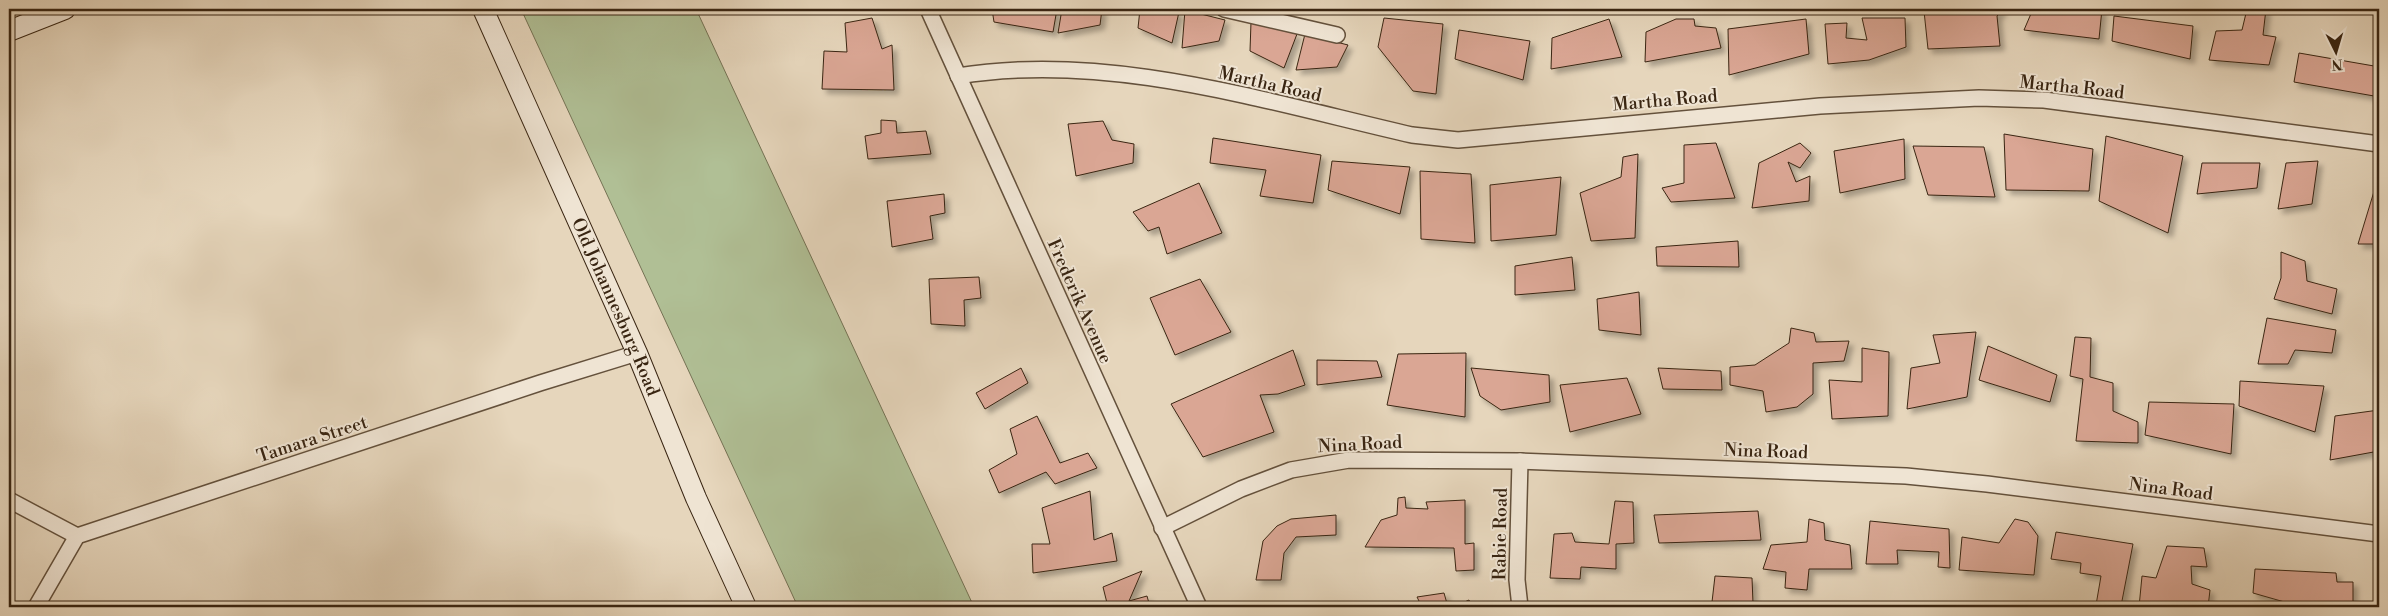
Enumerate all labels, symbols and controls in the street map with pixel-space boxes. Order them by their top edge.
north arrow [2310,28,2360,78]
text: N [2331,55,2343,73]
street label: Martha Road [1216,61,1324,108]
street label: Martha Road [2018,71,2126,105]
street label: Martha Road [1612,84,1719,117]
street label: Old Johannesburg Road [566,214,665,400]
street label: Frederik Avenue [1042,235,1117,367]
street label: Tamara Street [254,411,371,468]
street label: Nina Road [1317,431,1404,458]
street label: Nina Road [1723,439,1809,464]
street label: Nina Road [2128,473,2215,506]
street label: Rabie Road [1488,487,1513,581]

